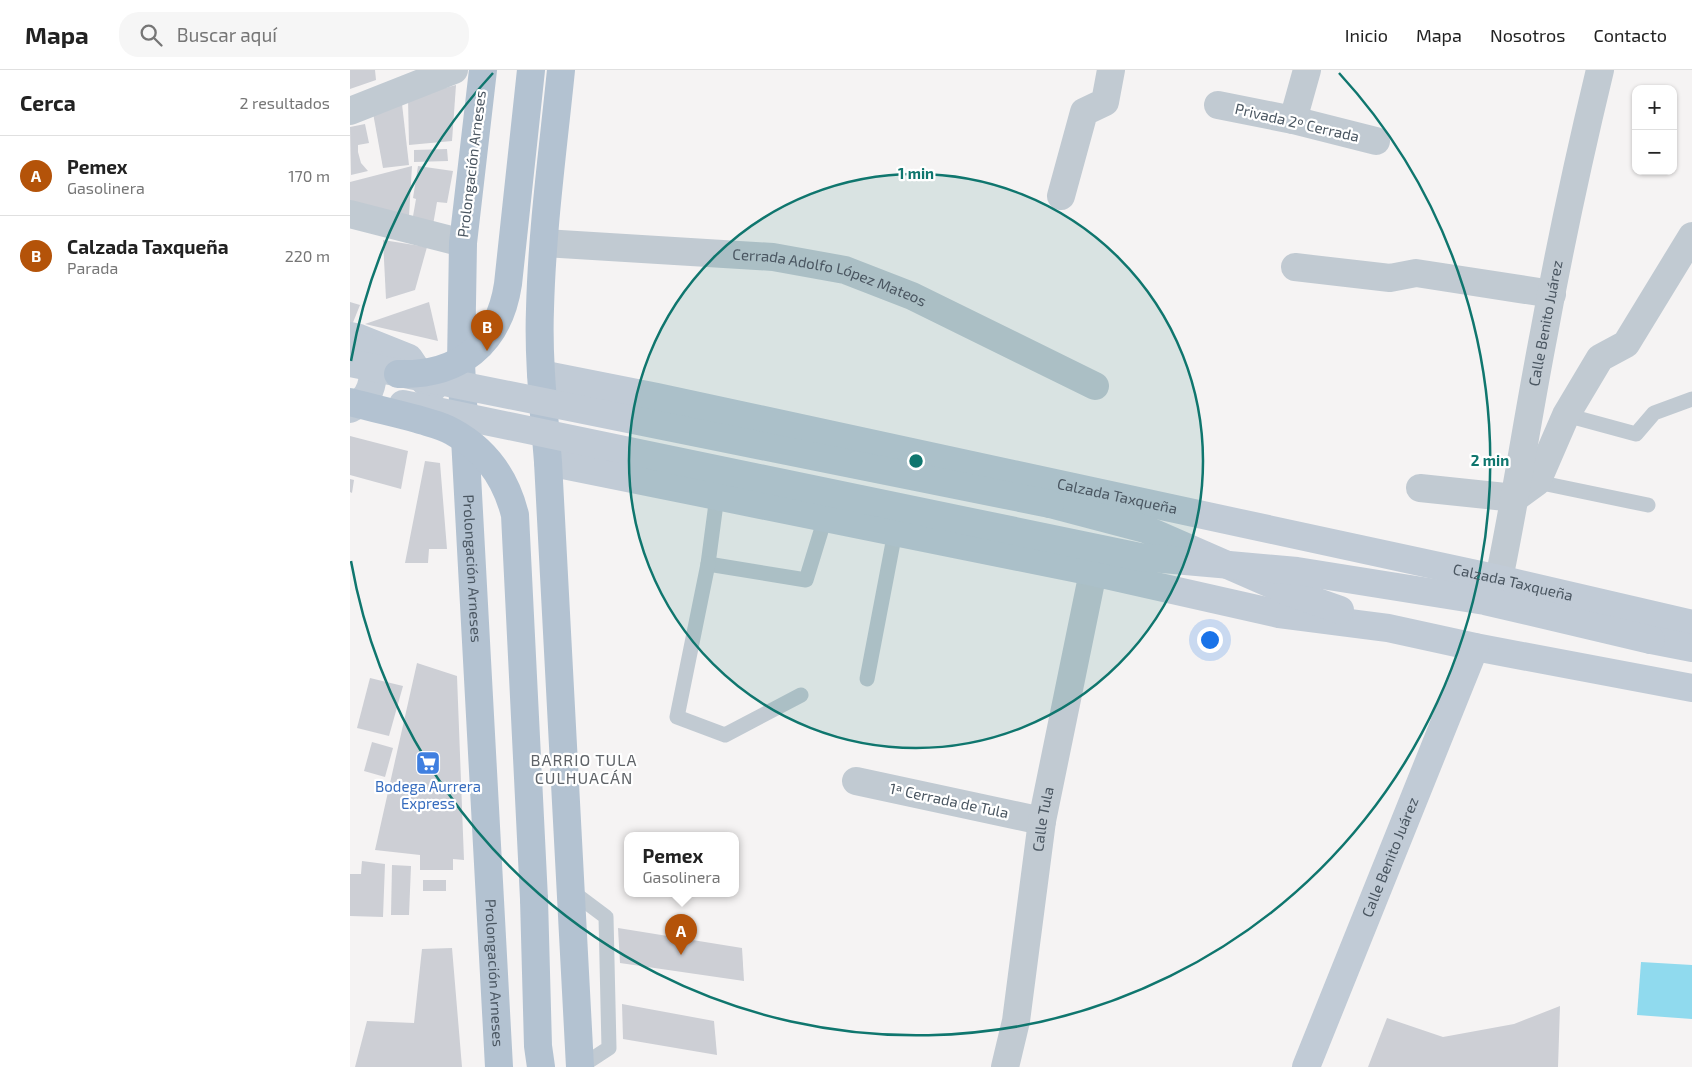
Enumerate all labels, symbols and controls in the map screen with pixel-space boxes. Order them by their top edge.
search box [119,12,469,57]
text: Mapa [25,20,89,49]
icon: search [137,21,165,49]
text: Buscar aquí [177,23,277,46]
text: Inicio [1345,24,1388,46]
text: Mapa [1416,24,1462,46]
text: Nosotros [1490,24,1565,46]
text: Contacto [1593,24,1667,46]
map controls [1632,85,1677,175]
button: + [1632,85,1677,130]
street label: Prolongación Arneses [453,89,489,238]
text: Cerca [20,90,76,115]
text: 2 resultados [239,93,330,112]
street label: Privada 2º Cerrada [1233,99,1361,145]
button: − [1632,130,1677,175]
text: Pemex [67,155,128,178]
text: 1 min [898,164,934,182]
text: A [31,166,41,185]
text: 170 m [288,166,330,185]
text: Gasolinera [67,178,145,197]
text: Calzada Taxqueña [67,235,229,258]
street label: Cerrada Adolfo López Mateos [732,245,930,310]
text: B [31,246,41,265]
text: 220 m [285,246,330,265]
text: Parada [67,258,118,277]
street label: Calle Benito Juárez [1524,259,1566,387]
pin: B [471,310,503,351]
text: 2 min [1471,451,1509,469]
centre of rings [907,452,925,470]
street label: Calzada Taxqueña [1056,474,1179,517]
street label: Prolongación Arneses [460,494,486,643]
street label: Calzada Taxqueña [1451,559,1575,604]
your location [1197,627,1223,653]
supermarket icon: Bodega Aurrera Express [415,750,441,776]
district label: BARRIO TULA CULHUACÁN [531,750,637,787]
place label: Bodega Aurrera Express [375,777,481,812]
street label: 1ª Cerrada de Tula [888,779,1010,821]
street label: Calle Tula [1028,785,1057,853]
street label: Calle Benito Juárez [1357,794,1422,920]
popup [624,832,739,897]
text: Pemex [643,844,703,867]
text: Gasolinera [643,867,720,886]
street label: Prolongación Arneses [482,898,508,1047]
pin: A [665,914,697,955]

